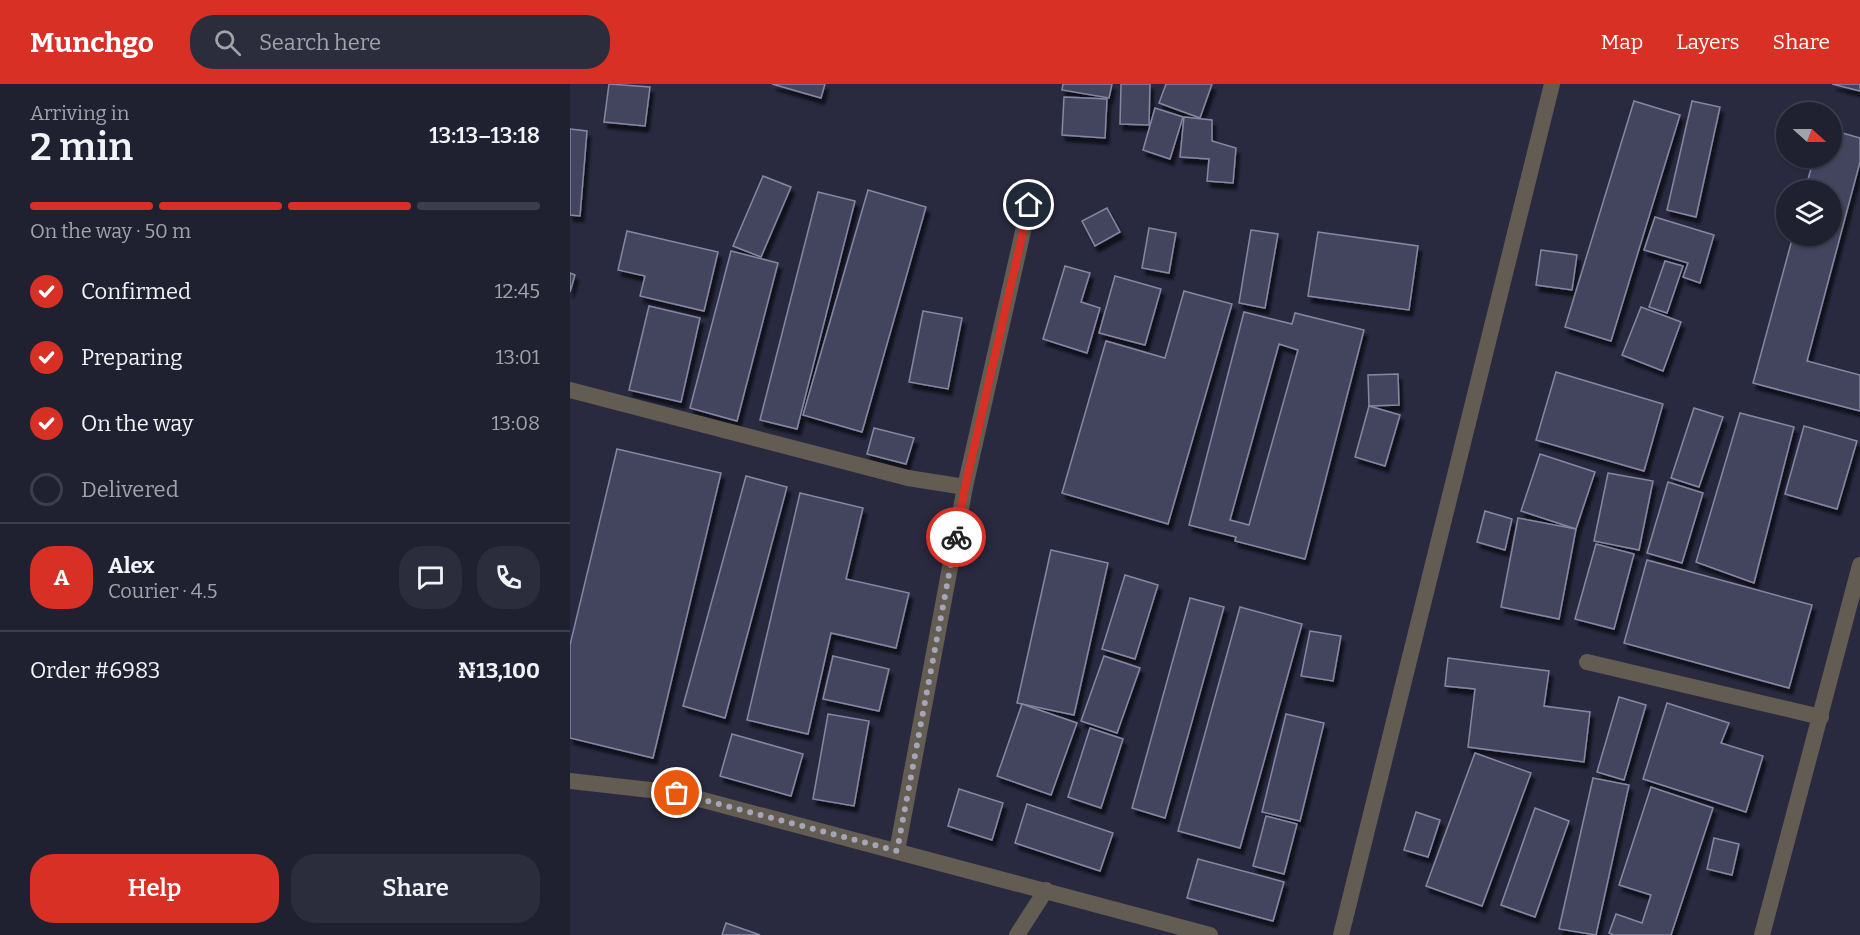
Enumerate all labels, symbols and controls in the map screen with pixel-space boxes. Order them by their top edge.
search box [190,15,610,69]
text: Munchgo [30,26,154,59]
icon: search [211,26,244,59]
text: Search here [259,29,381,56]
text: Map [1601,29,1643,55]
text: Layers [1676,29,1740,55]
text: Share [1773,29,1830,55]
text: Arriving in [30,101,129,125]
north arrow [1776,102,1842,168]
map controls [1776,102,1842,246]
text: 13:13–13:18 [429,122,540,149]
text: 2 min [30,124,133,170]
pin [1003,179,1054,230]
button: layers [1776,180,1842,246]
icon: home [1012,188,1045,221]
text: On the way · 50 m [30,219,191,243]
icon: check [30,275,63,308]
text: Confirmed [81,278,191,305]
text: 12:45 [494,279,540,303]
icon: check [30,341,63,374]
text: Preparing [81,344,183,371]
text: 13:01 [495,345,540,369]
icon: check [30,407,63,440]
text: On the way [81,410,193,437]
text: 13:08 [491,411,540,435]
text: Delivered [81,476,179,503]
courier [926,507,986,567]
icon: bike [940,521,973,554]
button: chat [399,546,462,609]
button: phone [477,546,540,609]
text: Alex [108,552,154,579]
text: A [54,564,69,591]
text: Courier · 4.5 [108,579,217,603]
text: Order #6983 [30,657,160,684]
text: ₦13,100 [458,657,540,684]
pin [651,767,702,818]
icon: bag [660,776,693,809]
button: Help [30,854,279,923]
button: Share [291,854,540,923]

